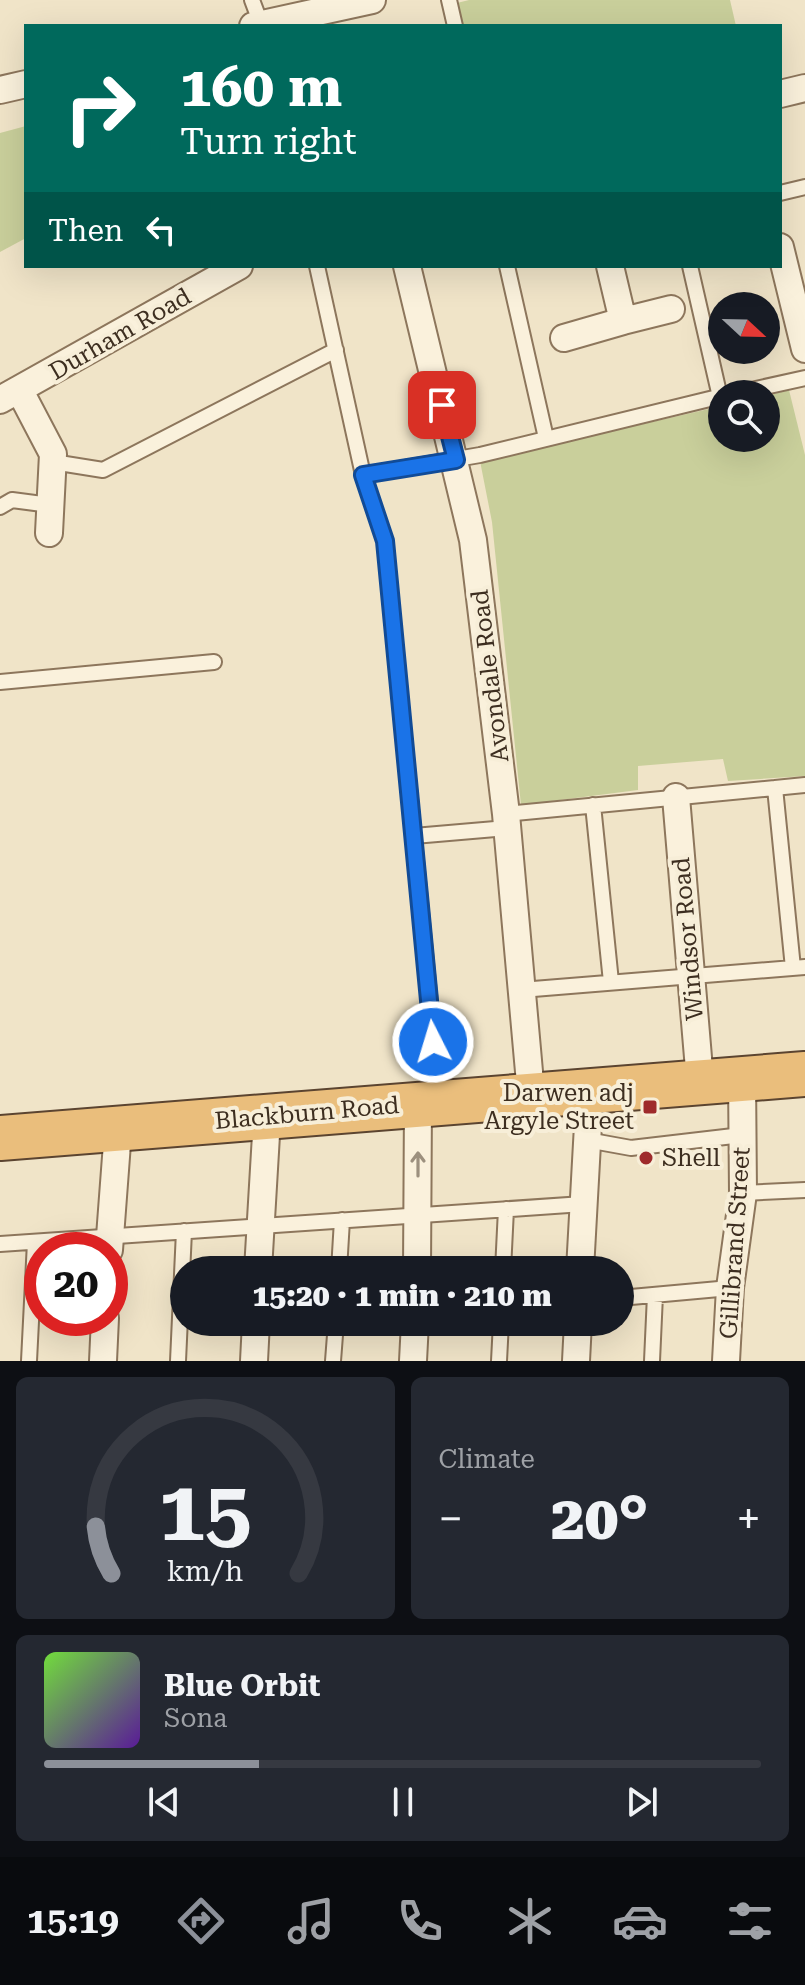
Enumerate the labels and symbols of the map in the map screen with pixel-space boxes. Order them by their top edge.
street label: Durham Road [44,282,196,386]
north arrow [708,292,780,364]
pin [408,371,476,439]
street label: Avondale Road [466,588,514,764]
street label: Windsor Road [667,856,709,1022]
position arrow [391,1000,475,1084]
place label: Darwen adj Argyle Street [484,1079,634,1135]
street label: Blackburn Road [214,1091,400,1135]
marker: Darwen adj Argyle Street [641,1098,659,1116]
place label: Shell [662,1144,720,1172]
street label: Gillibrand Street [714,1146,756,1340]
marker: Shell [637,1149,655,1167]
one-way arrow [410,1151,426,1178]
speed limit sign: 20 [24,1232,128,1336]

